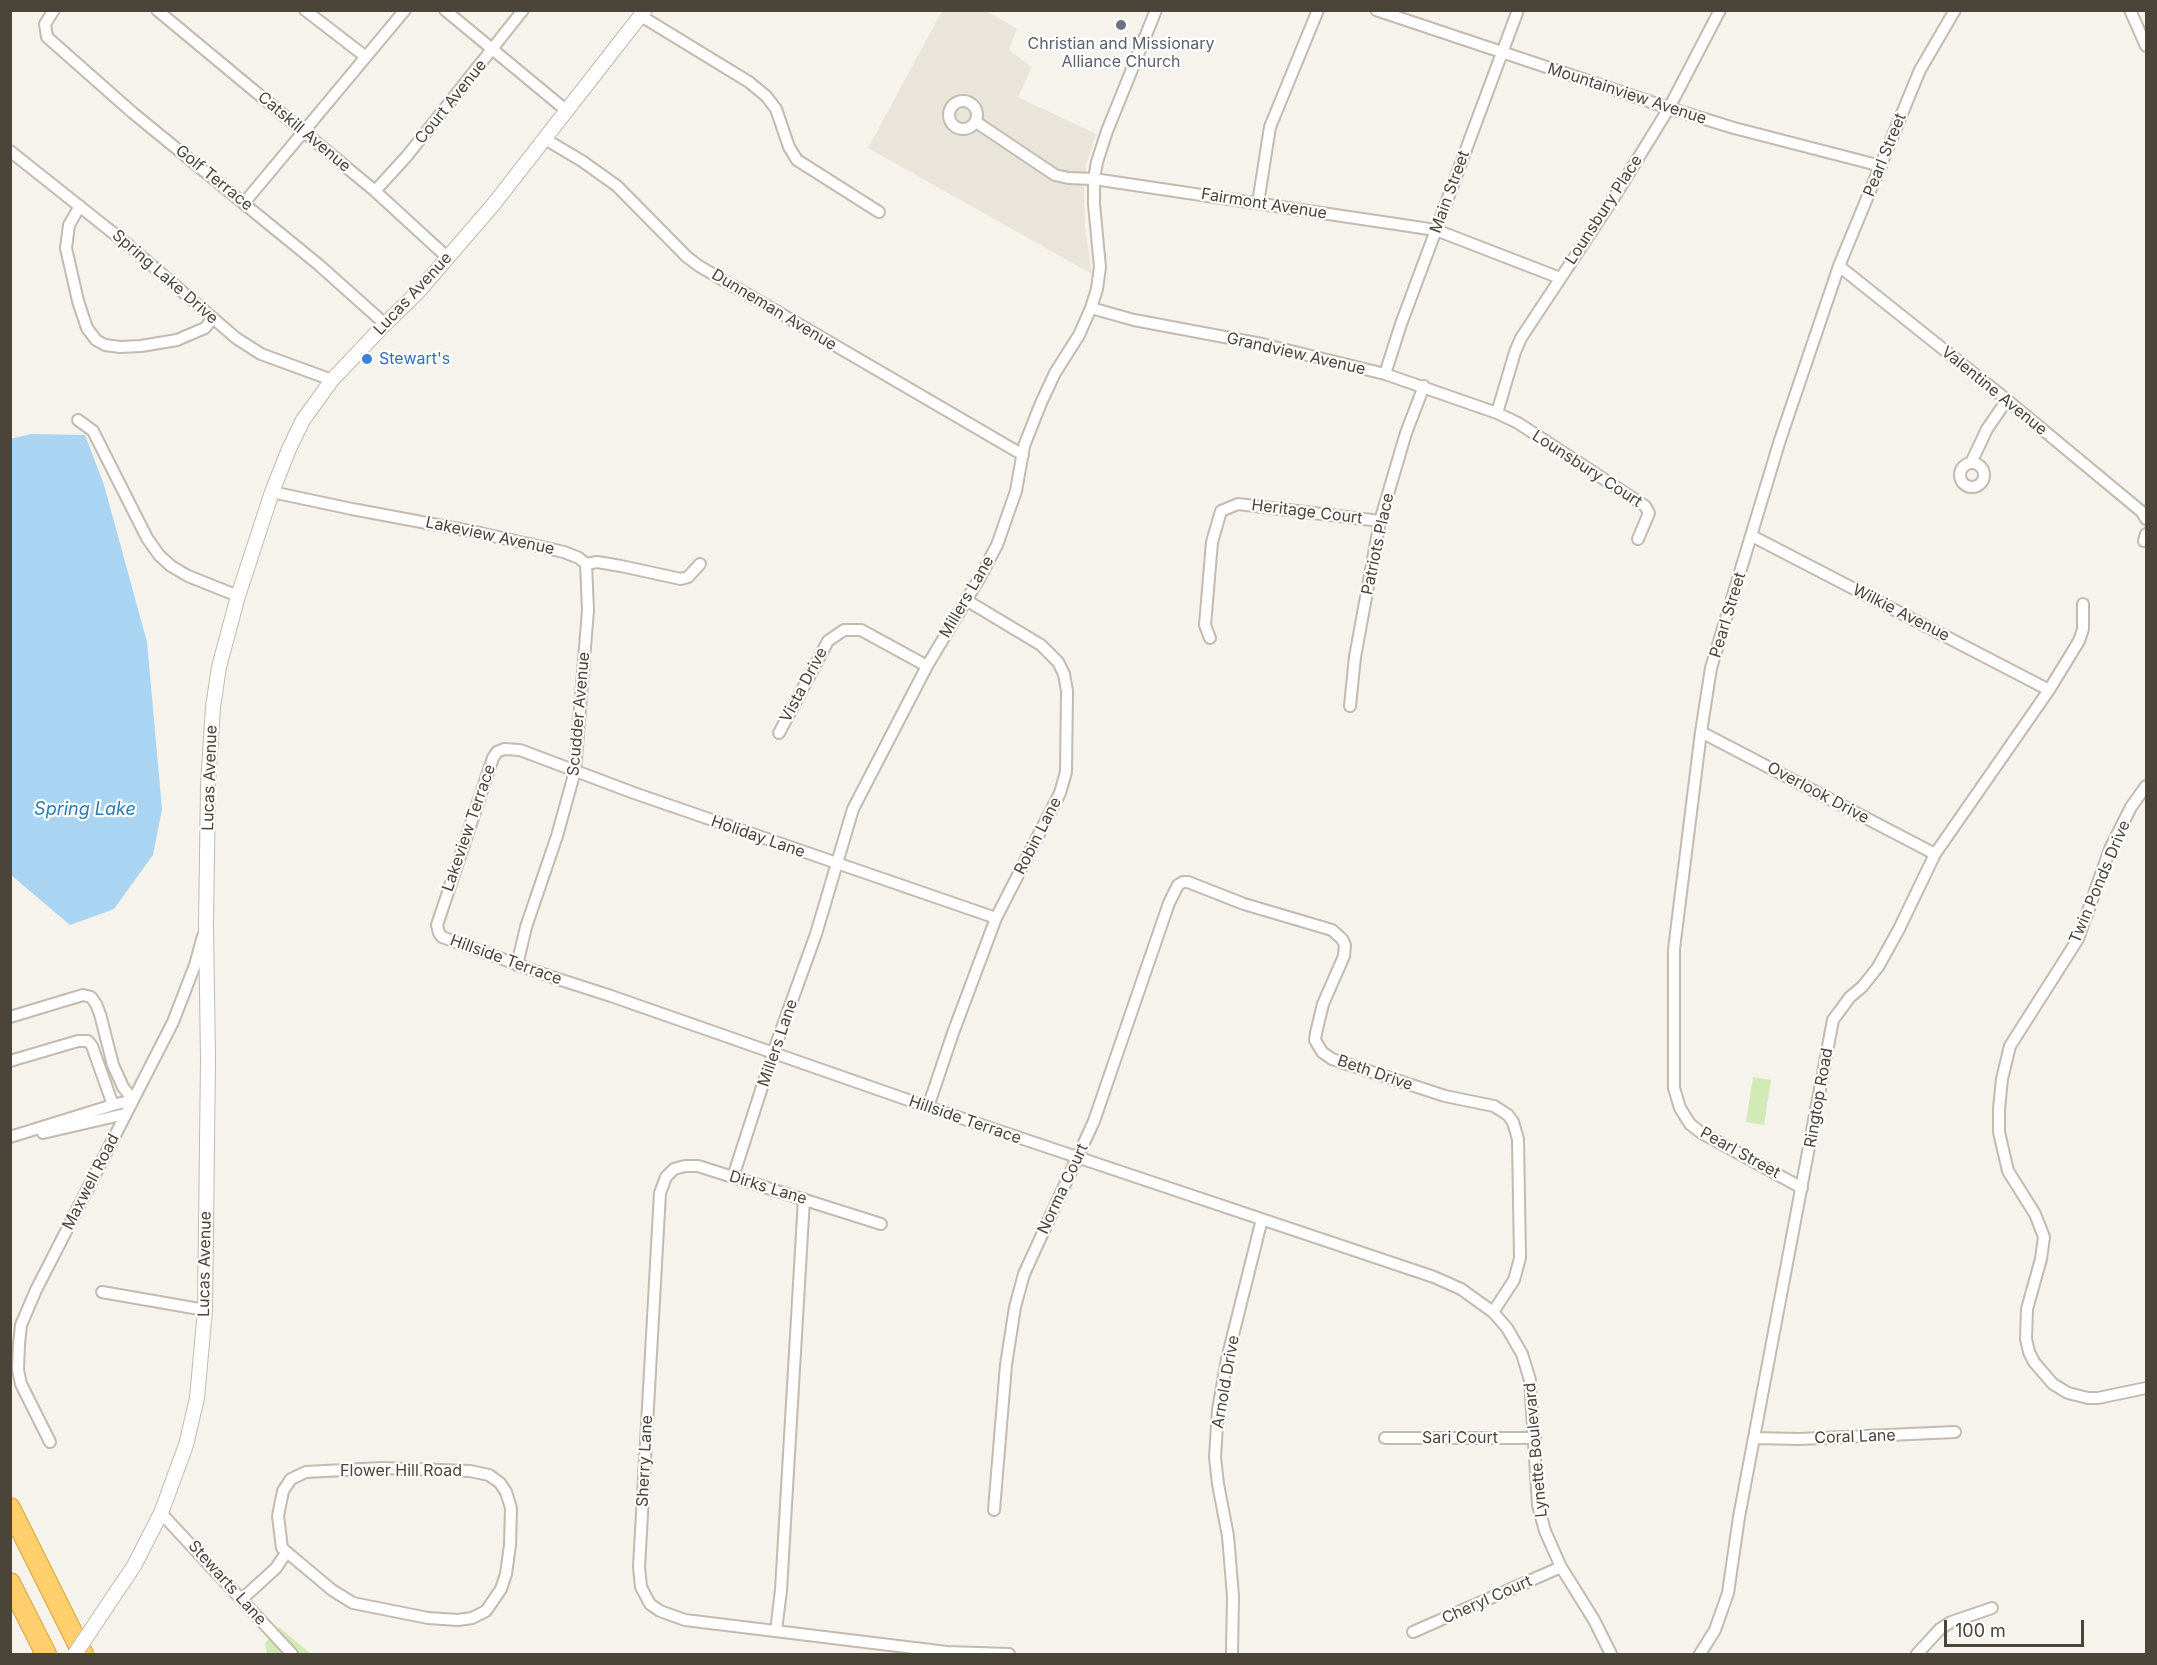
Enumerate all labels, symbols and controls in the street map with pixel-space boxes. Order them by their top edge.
marker: Christian and Missionary Alliance Church [1114,18,1128,32]
place label: Christian and Missionary Alliance Church [1028,34,1214,72]
street label: Court Avenue [411,56,491,148]
street label: Mountainview Avenue [1545,59,1709,129]
street label: Catskill Avenue [254,88,354,176]
street label: Pearl Street [1860,110,1910,200]
street label: Golf Terrace [171,141,257,215]
street label: Main Street [1426,148,1474,236]
street label: Lounsbury Place [1561,152,1647,268]
street label: Fairmont Avenue [1200,185,1328,223]
street label: Spring Lake Drive [108,226,222,328]
street label: Lucas Avenue [370,249,456,339]
street label: Dunneman Avenue [708,265,840,355]
street label: Grandview Avenue [1225,329,1367,379]
street label: Valentine Avenue [1937,342,2051,440]
place label: Stewart's [379,349,450,369]
marker: Stewart's [360,352,374,366]
street label: Lounsbury Court [1528,426,1646,512]
street label: Patriots Place [1358,491,1398,597]
street label: Heritage Court [1250,496,1364,528]
street label: Lakeview Avenue [424,513,556,559]
street label: Millers Lane [936,553,998,641]
street label: Pearl Street [1706,570,1750,660]
street label: Wilkie Avenue [1849,580,1953,646]
street label: Vista Drive [776,644,832,726]
street label: Scudder Avenue [564,651,594,777]
street label: Lucas Avenue [199,725,221,831]
street label: Overlook Drive [1764,758,1872,828]
street label: Lakeview Terrace [438,762,500,894]
street label: Robin Lane [1010,794,1066,878]
water label: Spring Lake [34,799,136,821]
street label: Holiday Lane [709,812,807,862]
street label: Twin Ponds Drive [2065,818,2135,946]
street label: Hillside Terrace [447,931,565,989]
street label: Millers Lane [754,997,802,1089]
street label: Ringtop Road [1801,1047,1837,1149]
street label: Beth Drive [1335,1051,1415,1095]
street label: Hillside Terrace [906,1092,1024,1148]
street label: Pearl Street [1697,1123,1783,1183]
street label: Maxwell Road [59,1131,123,1233]
street label: Norma Court [1034,1141,1092,1237]
street label: Dirks Lane [727,1167,809,1209]
street label: Lucas Avenue [194,1211,216,1317]
street label: Arnold Drive [1208,1334,1244,1430]
street label: Lynette Boulevard [1521,1382,1551,1518]
street label: Sherry Lane [633,1415,657,1507]
street label: Coral Lane [1814,1426,1896,1448]
street label: Sari Court [1422,1428,1498,1448]
street label: Flower Hill Road [340,1461,462,1481]
street label: Stewarts Lane [184,1537,270,1629]
street label: Cheryl Court [1439,1572,1535,1628]
scale bar [1947,1608,2086,1646]
text: 100 m [1955,1620,2006,1641]

